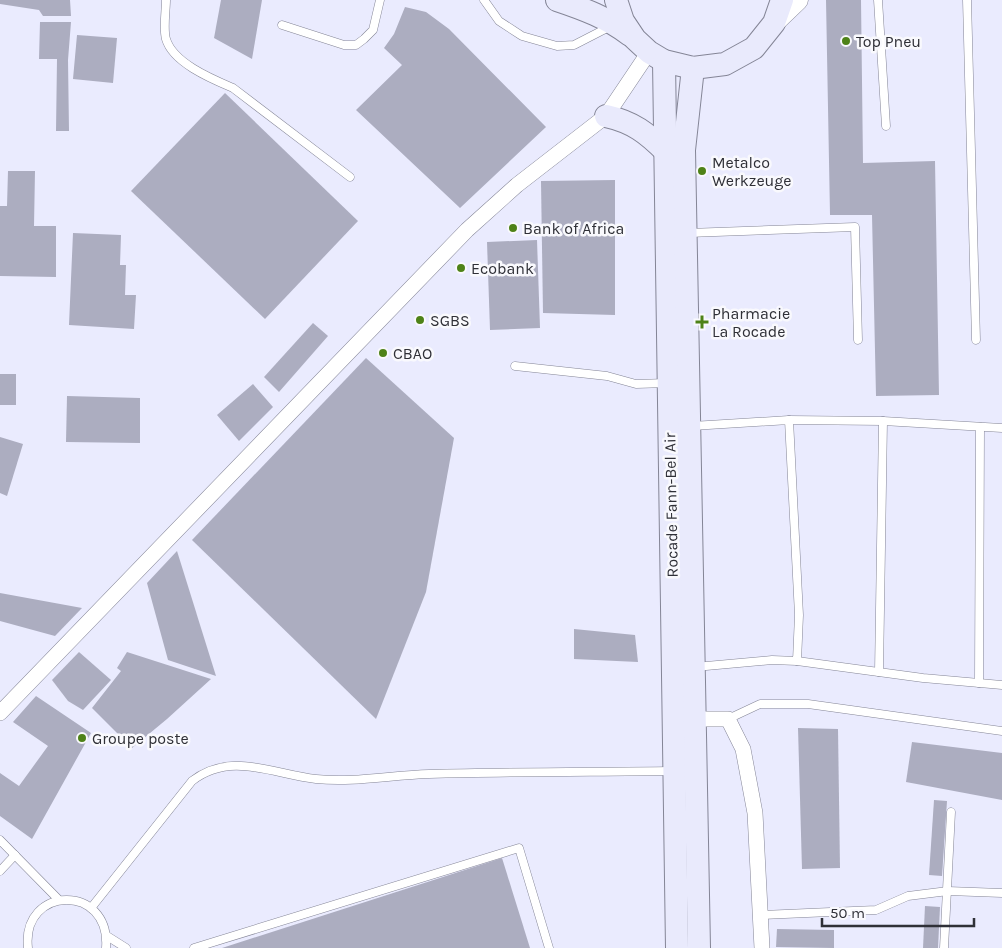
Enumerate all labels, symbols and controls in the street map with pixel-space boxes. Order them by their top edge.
place label: Top Pneu [856,32,921,51]
marker: Top Pneu [840,35,852,47]
place label: Metalco Werkzeuge [712,153,792,190]
marker: Metalco Werkzeuge [696,165,708,177]
place label: Bank of Africa [523,219,624,238]
marker: Bank of Africa [507,222,519,234]
place label: Ecobank [471,259,534,278]
marker: Ecobank [455,262,467,274]
place label: Pharmacie La Rocade [712,304,790,341]
place label: SGBS [430,311,470,330]
marker: SGBS [414,314,426,326]
marker: Pharmacie La Rocade [696,316,708,328]
place label: CBAO [393,344,432,363]
marker: CBAO [377,347,389,359]
street label: Rocade Fann-Bel Air [660,432,682,578]
place label: Groupe poste [92,729,189,748]
marker: Groupe poste [76,732,88,744]
scale bar [822,896,974,928]
text: 50 m [830,904,865,922]

